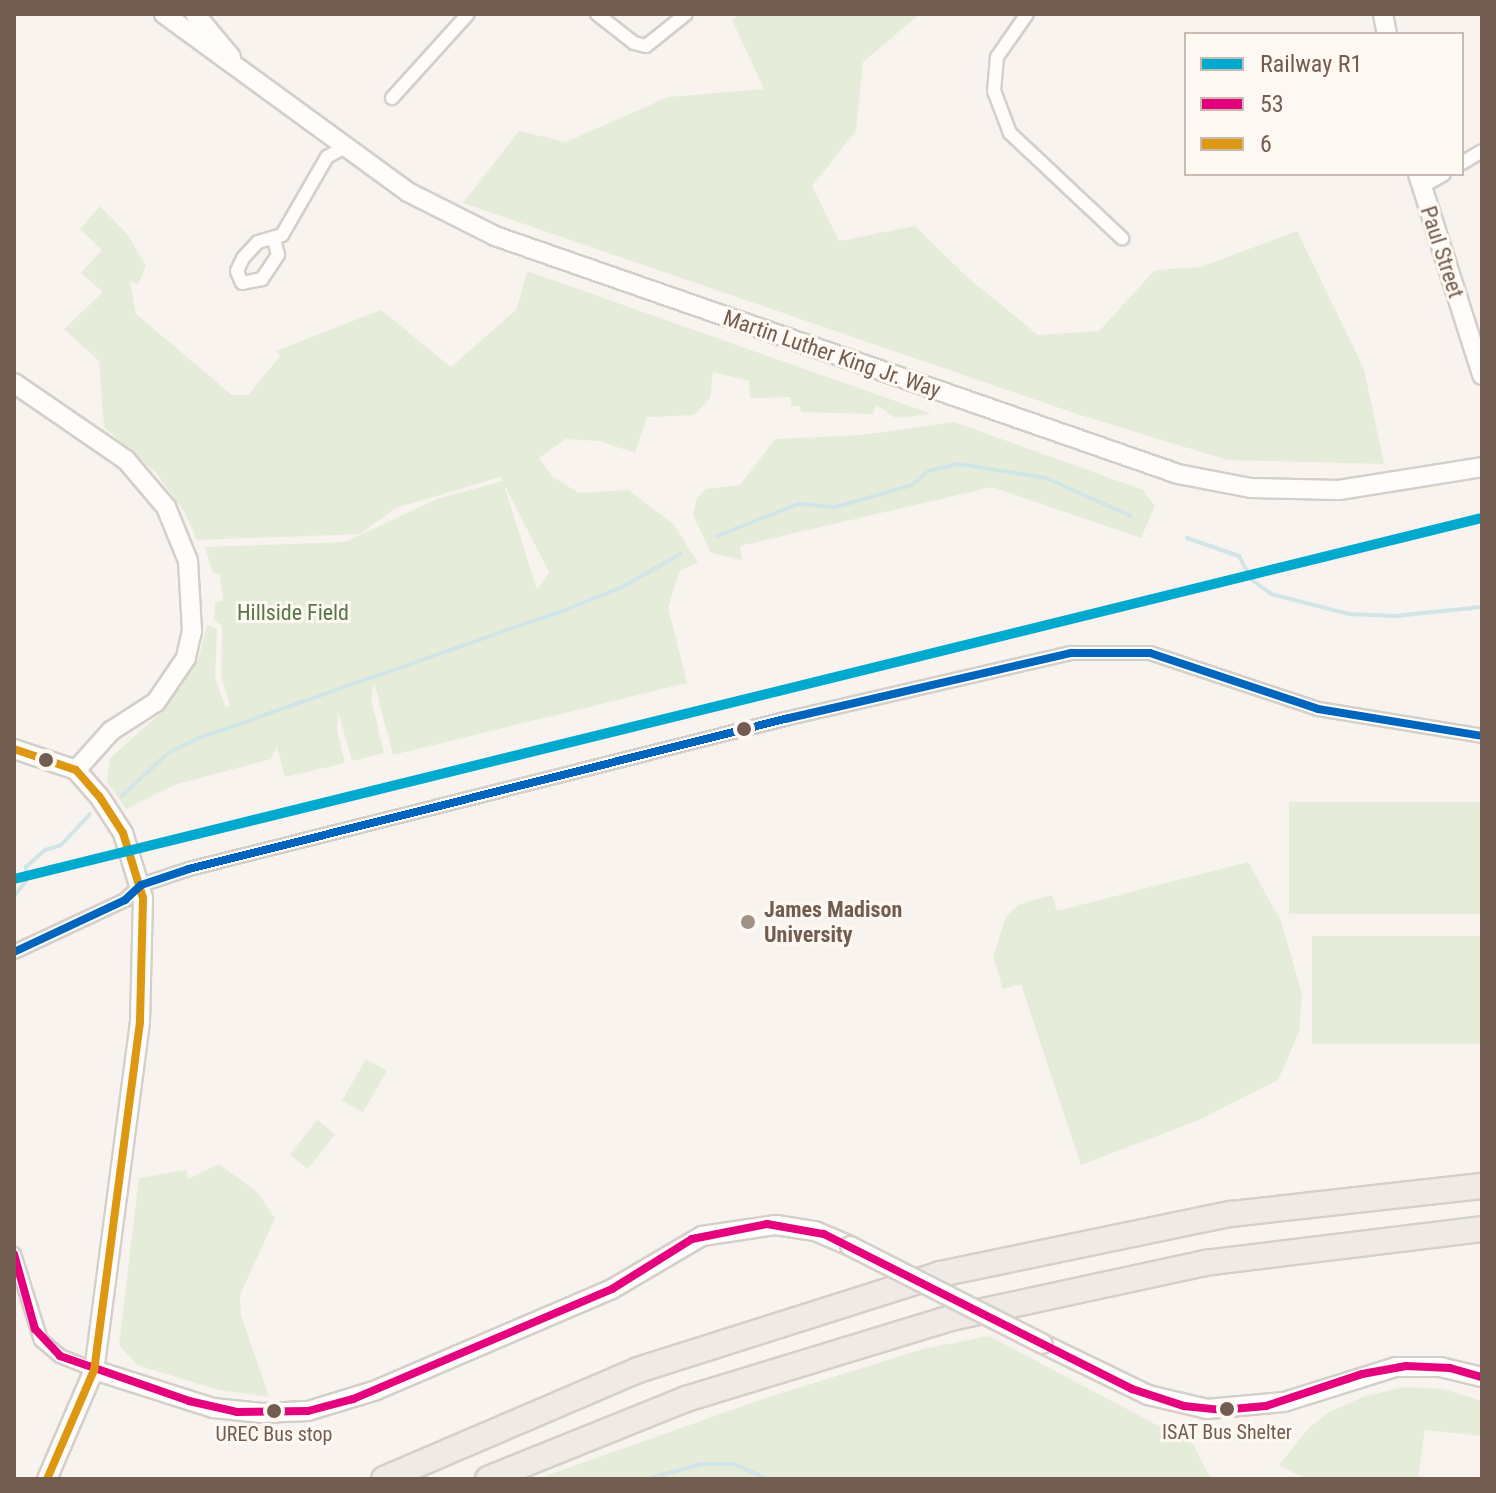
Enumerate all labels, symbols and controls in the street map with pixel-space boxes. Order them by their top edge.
legend [1184,32,1464,176]
text: Railway R1 [1260,50,1362,78]
text: 53 [1260,90,1284,118]
text: 6 [1260,130,1272,158]
street label: Paul Street [1415,203,1469,301]
street label: Martin Luther King Jr. Way [720,304,944,404]
park label: Hillside Field [237,600,349,626]
unlabelled marker [736,721,752,737]
unlabelled marker [38,752,54,768]
place label: James Madison University [764,896,902,948]
marker: James Madison University [739,913,757,931]
marker: ISAT Bus Shelter [1219,1401,1235,1417]
marker: UREC Bus stop [266,1403,282,1419]
place label: ISAT Bus Shelter [1162,1420,1292,1444]
place label: UREC Bus stop [216,1422,332,1446]

